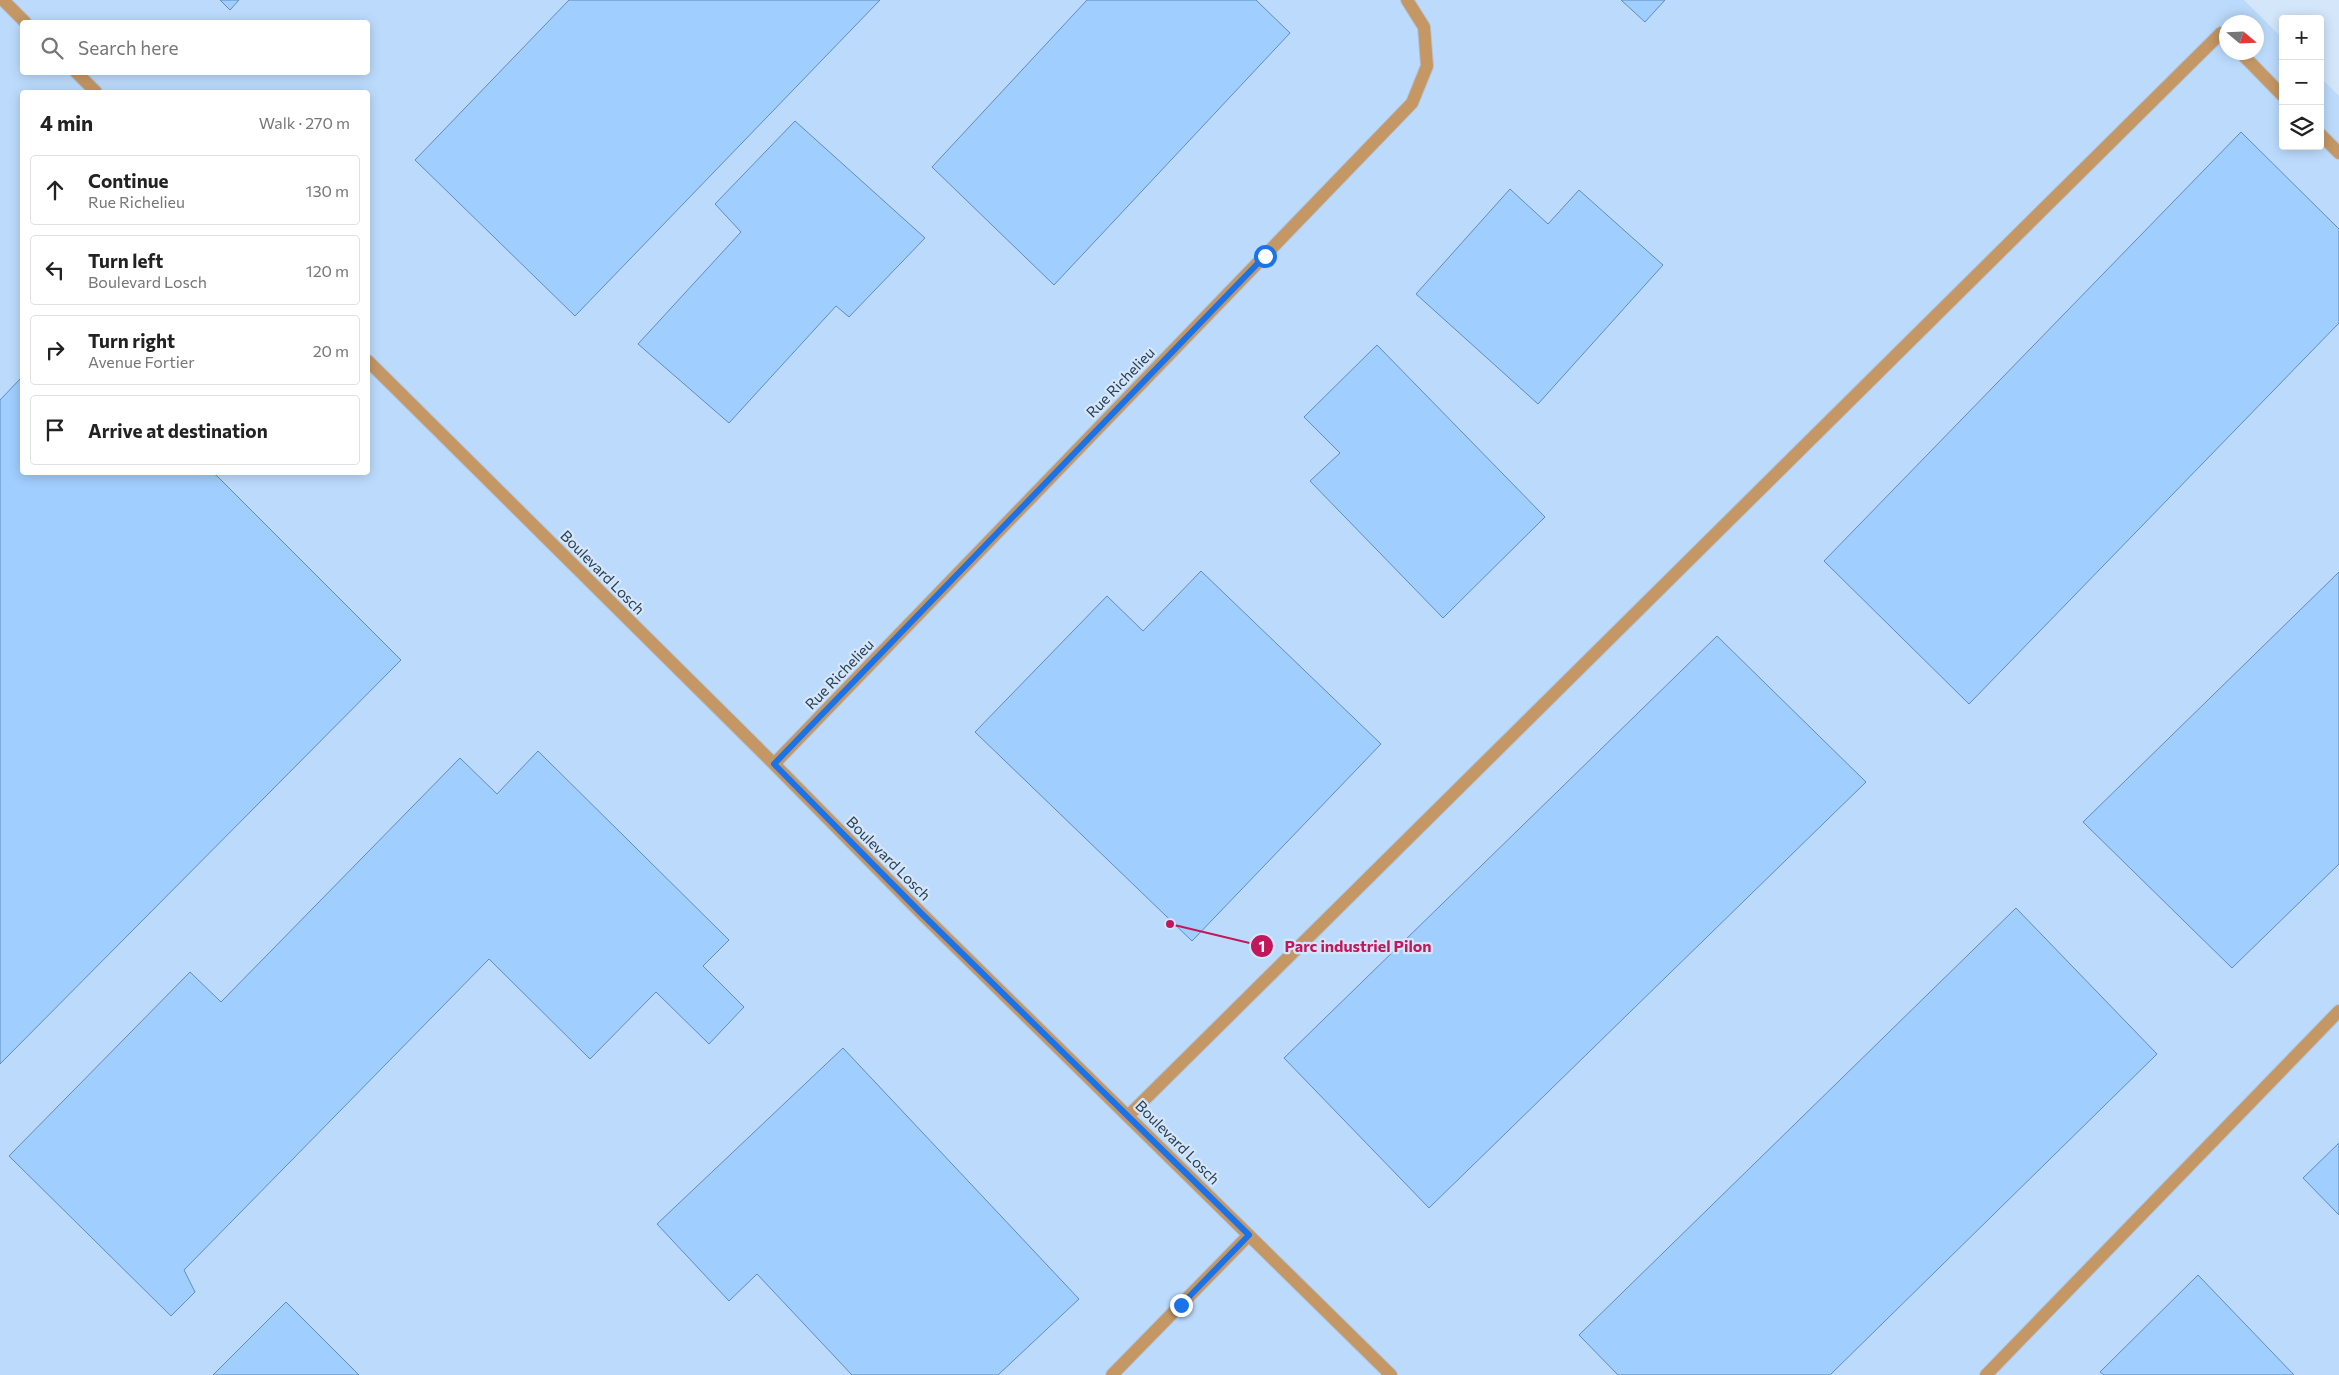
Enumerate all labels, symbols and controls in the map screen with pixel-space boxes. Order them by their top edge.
north arrow [2219,15,2264,60]
map controls [2279,15,2324,150]
button: + [2279,15,2324,60]
search box [20,20,370,75]
icon: search [38,34,66,62]
text: Search here [78,36,178,59]
button: − [2279,60,2324,105]
button: layers [2279,105,2324,150]
text: 4 min [40,110,93,135]
text: Walk · 270 m [259,113,350,132]
text: Continue [88,169,168,192]
icon: ahead [41,176,69,204]
text: 130 m [306,181,349,200]
text: Rue Richelieu [88,192,185,211]
route start [1254,245,1277,268]
text: Turn left [88,249,163,272]
icon: left [41,256,69,284]
text: 120 m [306,261,349,280]
text: Boulevard Losch [88,272,207,291]
text: Turn right [88,329,175,352]
icon: right [41,336,69,364]
text: 20 m [313,341,349,360]
street label: Rue Richelieu [1082,343,1158,421]
text: Avenue Fortier [88,352,195,371]
icon: arrive [41,416,69,444]
text: Arrive at destination [88,419,268,442]
street label: Boulevard Losch [557,526,649,618]
street label: Rue Richelieu [801,635,877,713]
street label: Boulevard Losch [843,812,935,904]
callout: Parc industriel Pilon [1249,931,1442,962]
text: Parc industriel Pilon [1284,936,1432,955]
text: 1 [1259,937,1265,955]
street label: Boulevard Losch [1132,1096,1224,1188]
route end [1170,1294,1193,1317]

